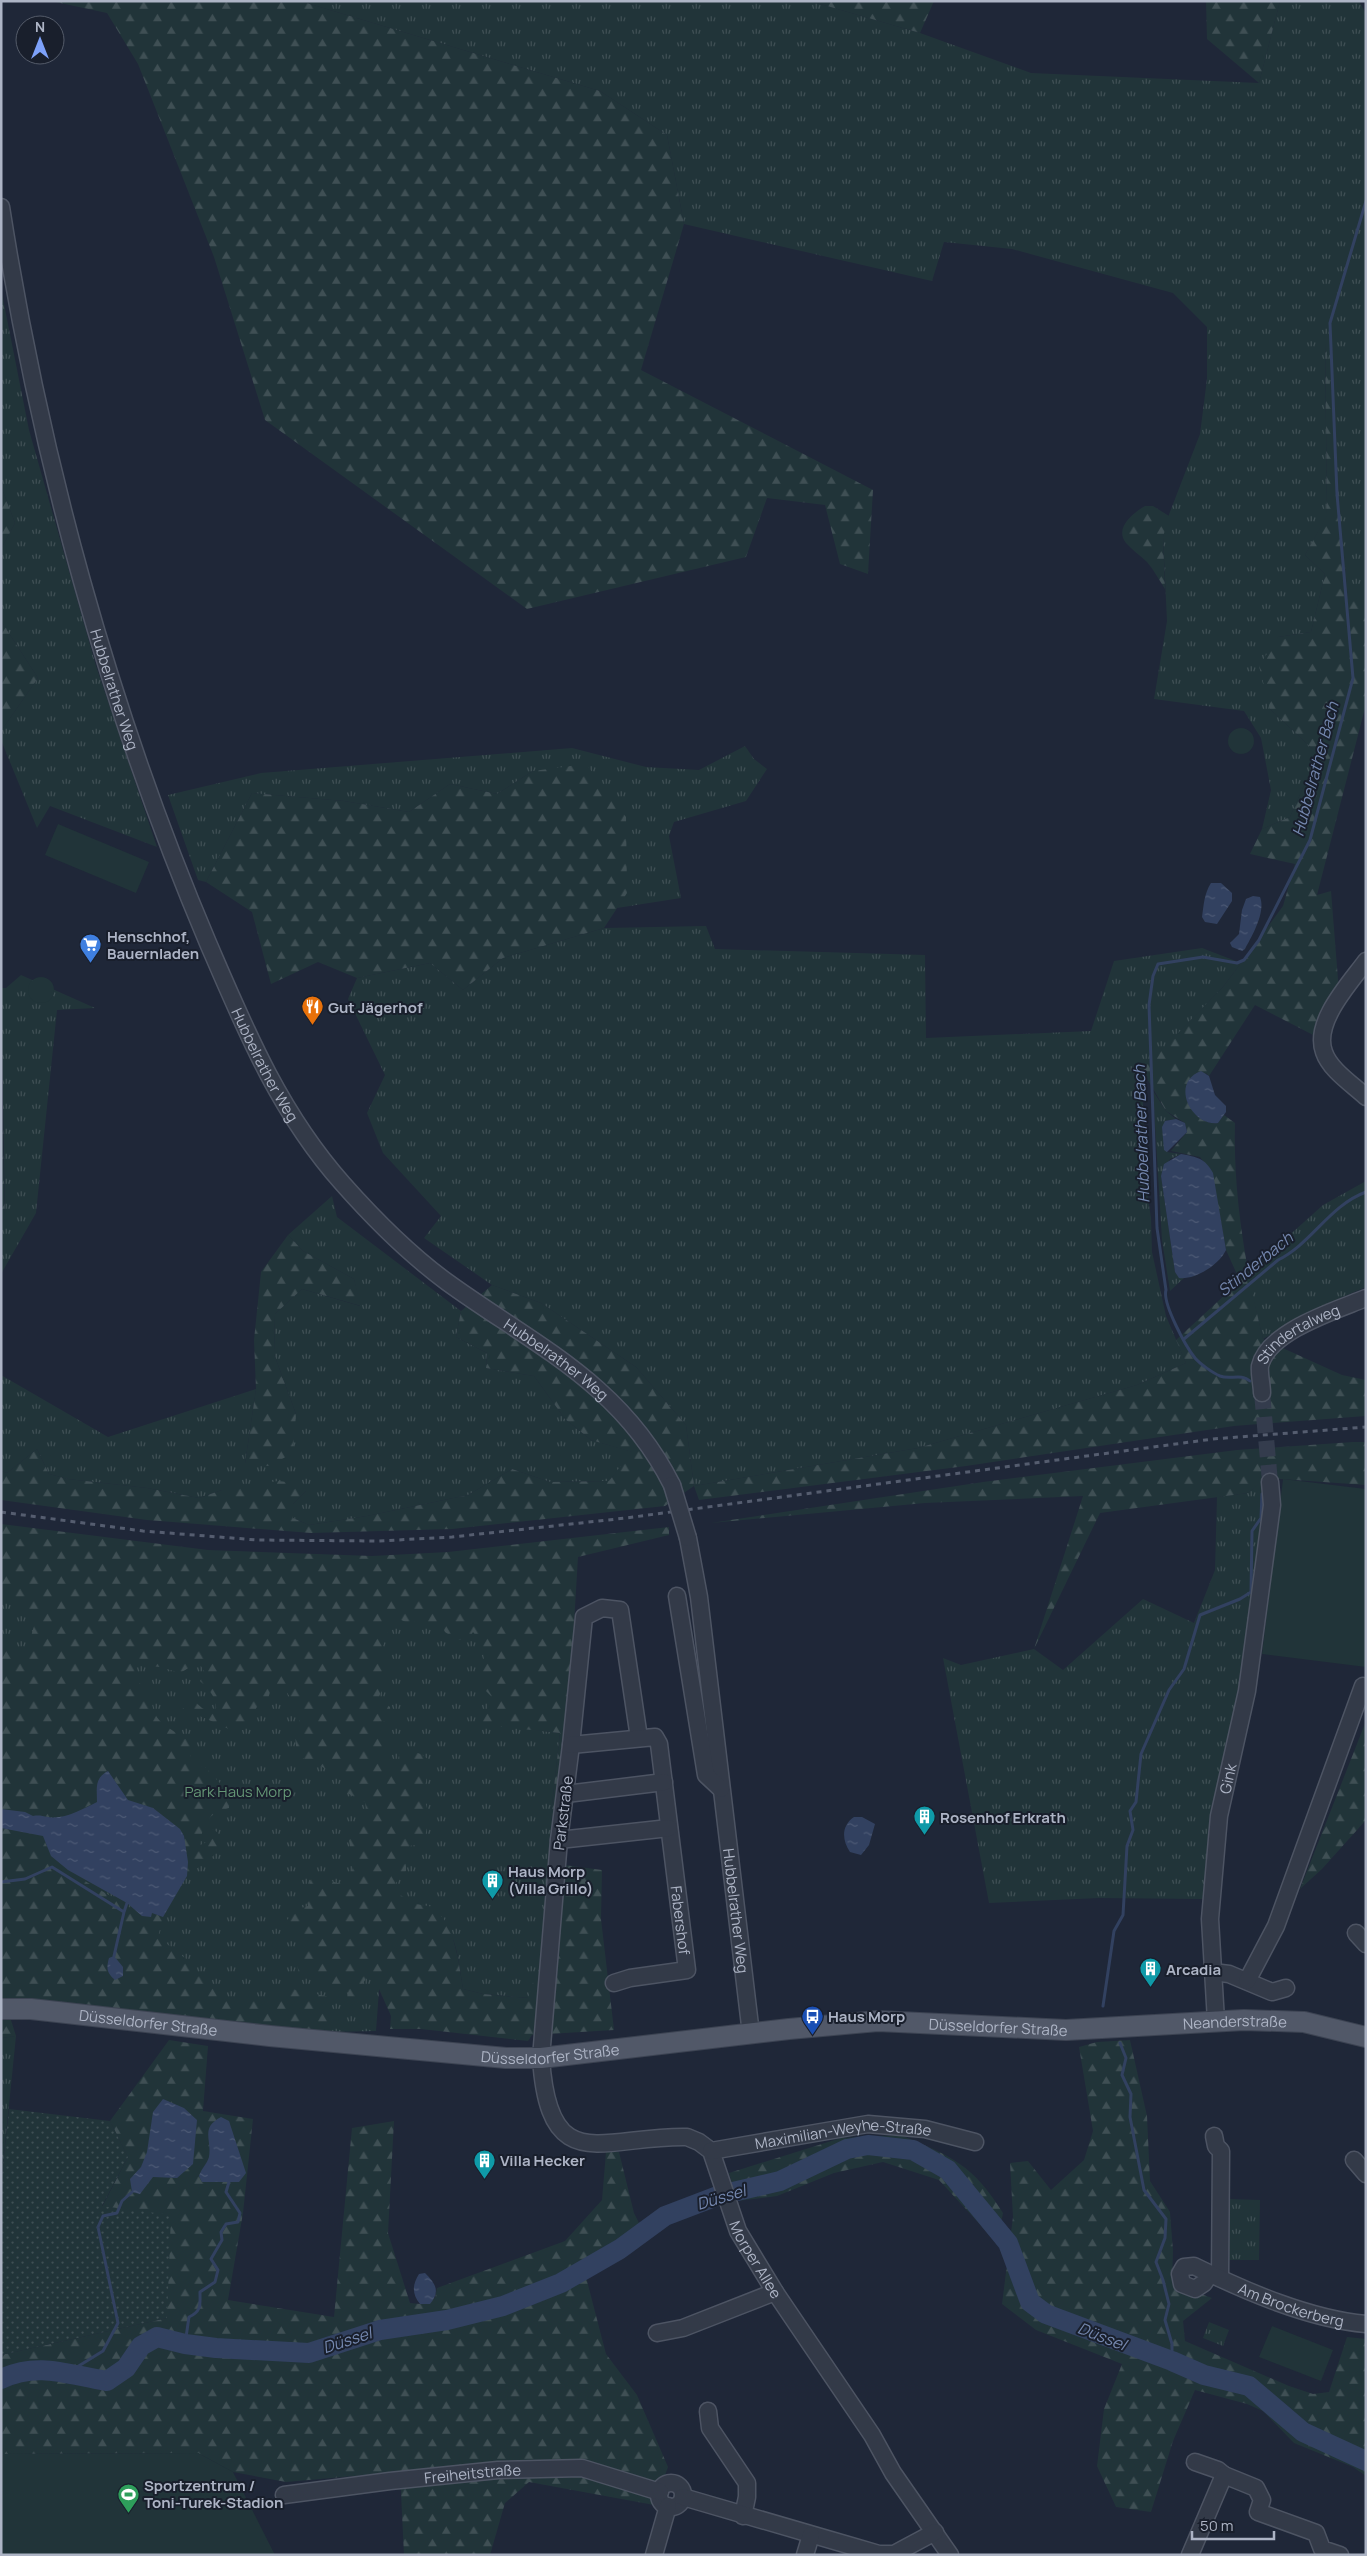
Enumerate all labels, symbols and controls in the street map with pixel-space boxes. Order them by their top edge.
north arrow [15,15,65,65]
text: N [35,17,45,36]
street label: Hubbelrather Weg [86,626,144,753]
water label: Hubbelrather Bach [1287,699,1344,839]
place label: Henschhof, Bauernladen [107,926,199,964]
supermarket icon: Henschhof, Bauernladen [79,933,103,964]
restaurant icon: Gut Jägerhof [300,995,324,1026]
place label: Gut Jägerhof [328,997,423,1018]
street label: Hubbelrather Weg [227,1004,304,1126]
water label: Hubbelrather Bach [1128,1064,1154,1203]
water label: Stinderbach [1213,1227,1298,1301]
street label: Stindertalweg [1251,1299,1343,1367]
street label: Hubbelrather Weg [500,1313,613,1405]
street label: Gink [1214,1761,1241,1796]
street label: Parkstraße [548,1774,578,1851]
park label: Park Haus Morp [184,1781,292,1802]
building icon: Rosenhof Erkrath [912,1805,936,1836]
place label: Rosenhof Erkrath [940,1807,1066,1828]
street label: Hubbelrather Weg [718,1847,754,1974]
place label: Haus Morp (Villa Grillo) [508,1861,593,1899]
building icon: Haus Morp (Villa Grillo) [480,1868,504,1899]
street label: Fabershof [666,1884,696,1957]
building icon: Arcadia [1138,1957,1162,1988]
place label: Arcadia [1166,1959,1221,1980]
street label: Düsseldorfer Straße [78,2004,219,2041]
bus stop icon: Haus Morp [800,2004,824,2035]
place label: Haus Morp [828,2006,905,2027]
street label: Neanderstraße [1182,2009,1287,2034]
street label: Düsseldorfer Straße [928,2013,1068,2041]
street label: Düsseldorfer Straße [480,2038,621,2069]
street label: Maximilian-Weyhe-Straße [753,2113,934,2154]
building icon: Villa Hecker [472,2148,496,2179]
place label: Villa Hecker [500,2150,585,2171]
water label: Düssel [694,2178,750,2215]
street label: Morper Allee [725,2218,787,2303]
street label: Am Brockerberg [1235,2277,1346,2331]
water label: Düssel [1075,2317,1131,2356]
water label: Düssel [320,2321,376,2358]
street label: Freiheitstraße [423,2459,522,2488]
place label: Sportzentrum / Toni-Turek-Stadion [144,2475,283,2513]
sports icon: Sportzentrum / Toni-Turek-Stadion [116,2482,140,2513]
scale bar [1192,2508,1274,2540]
text: 50 m [1200,2515,1234,2536]

